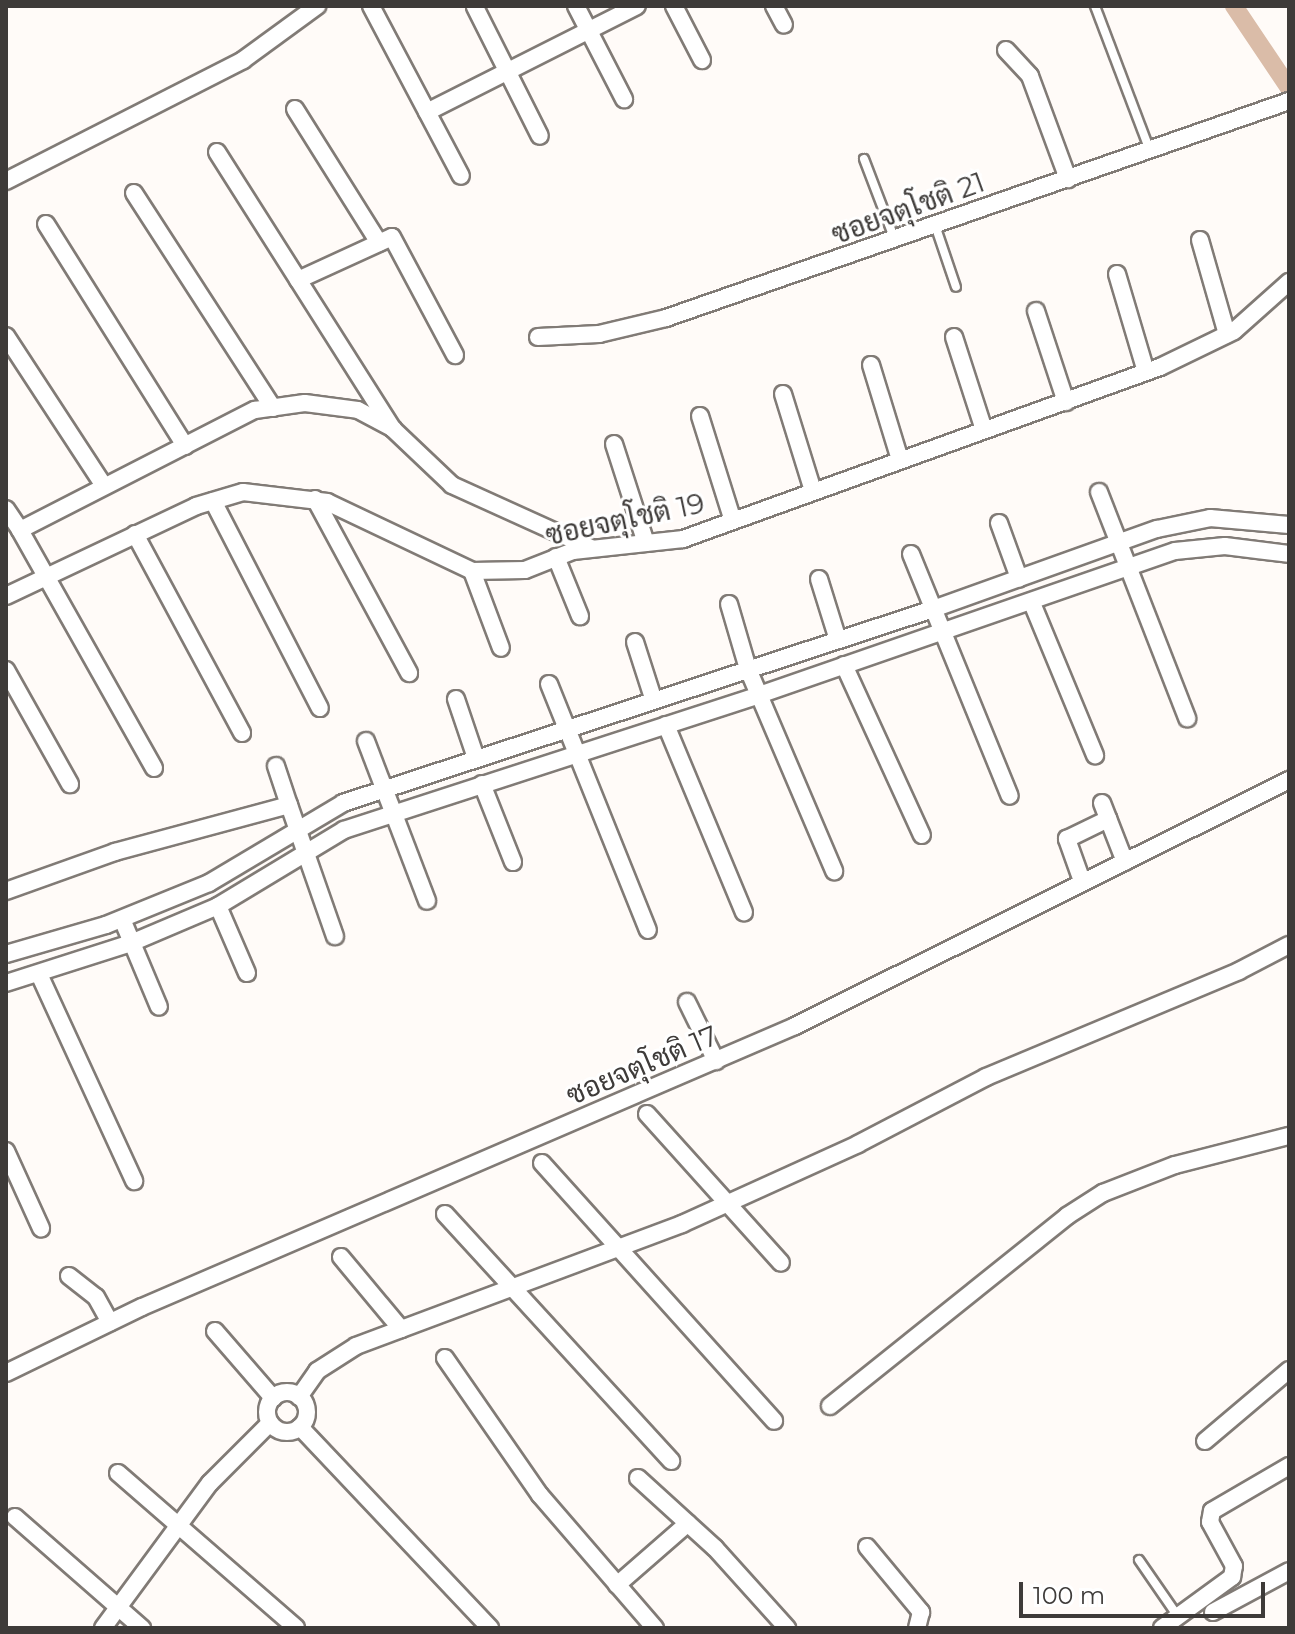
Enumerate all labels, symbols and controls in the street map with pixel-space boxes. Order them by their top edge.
street label: ซอยจตุโชติ 21 [827,165,989,251]
street label: ซอยจตุโชติ 19 [543,486,707,552]
street label: ซอยจตุโชติ 17 [561,1018,723,1112]
scale bar [1023,1566,1269,1616]
text: 100 m [1033,1581,1105,1610]

